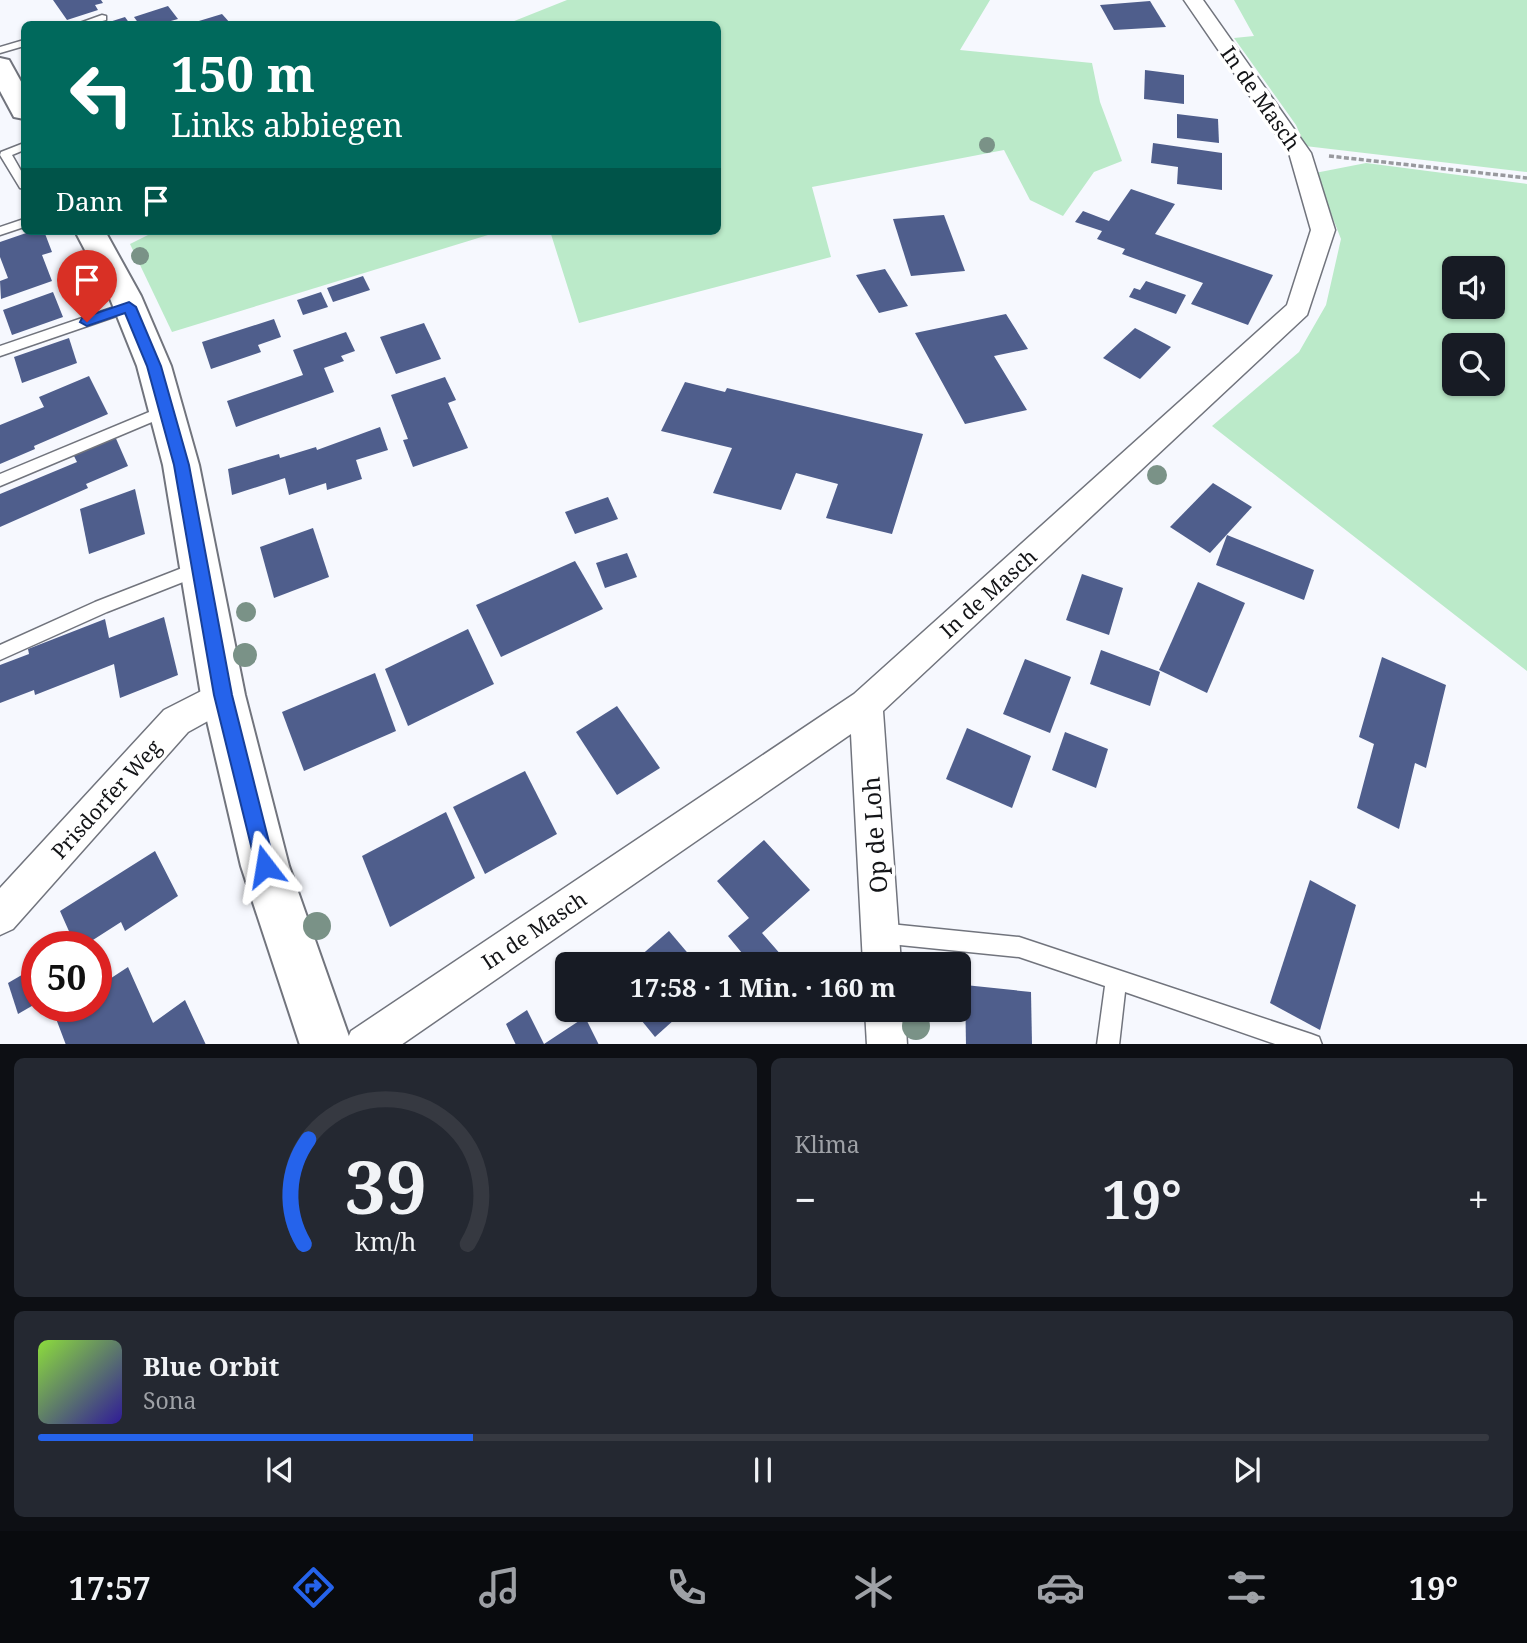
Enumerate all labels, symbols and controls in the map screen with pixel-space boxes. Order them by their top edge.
text: 150 m [171,40,315,106]
street label: In de Masch [1215,40,1307,156]
icon: left [56,49,147,140]
text: Links abbiegen [171,103,403,146]
icon: arrive [137,182,175,220]
text: Dann [56,183,123,219]
pin [57,250,117,322]
map controls [1442,256,1505,396]
button: sound [1442,256,1505,319]
icon: arrive [68,261,106,299]
button: search [1442,333,1505,396]
street label: In de Masch [934,542,1042,644]
street label: Prisdorfer Weg [45,733,167,865]
street label: Op de Loh [853,776,895,894]
position arrow [228,829,302,903]
street label: In de Masch [476,885,592,975]
speed limit sign: 50 [21,931,112,1022]
text: 17:58 · 1 Min. · 160 m [630,969,896,1005]
text: Klima [795,1128,860,1160]
text: 39 [344,1136,426,1235]
text: 19° [1102,1163,1182,1234]
text: − [795,1173,817,1225]
text: + [1468,1173,1489,1225]
text: km/h [355,1223,416,1257]
text: Blue Orbit [143,1348,279,1384]
text: Sona [143,1384,197,1416]
icon: previous [261,1451,299,1489]
icon: pause [744,1451,782,1489]
icon: next [1228,1451,1266,1489]
icon: directions [289,1563,338,1612]
icon: music [475,1563,524,1612]
icon: phone [662,1563,711,1612]
icon: climate [849,1563,898,1612]
icon: car [1036,1563,1085,1612]
icon: filters [1222,1563,1271,1612]
text: 17:57 [69,1566,151,1609]
text: 19° [1409,1566,1458,1609]

